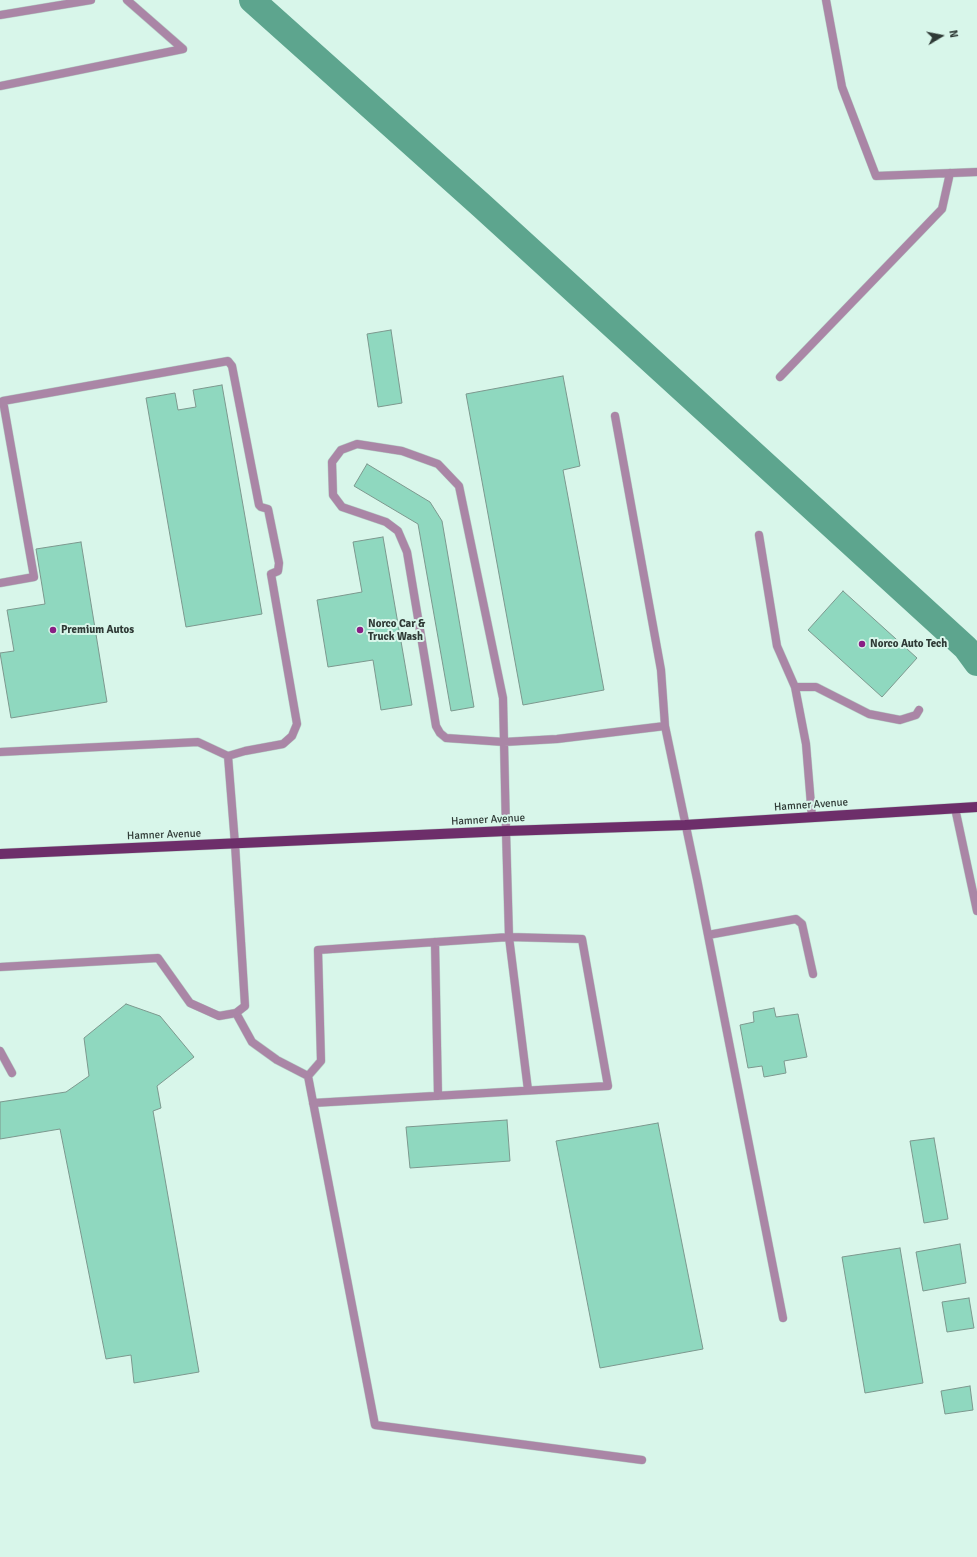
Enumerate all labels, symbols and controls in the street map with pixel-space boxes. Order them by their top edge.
north arrow [921,16,961,56]
text: N [946,29,960,39]
place label: Norco Car & Truck Wash [368,617,425,643]
place label: Premium Autos [61,623,134,637]
marker: Premium Autos [48,625,58,635]
marker: Norco Car & Truck Wash [355,625,365,635]
place label: Norco Auto Tech [870,637,947,651]
marker: Norco Auto Tech [857,639,867,649]
street label: Hamner Avenue [774,796,848,814]
street label: Hamner Avenue [451,811,525,829]
street label: Hamner Avenue [127,827,201,843]

